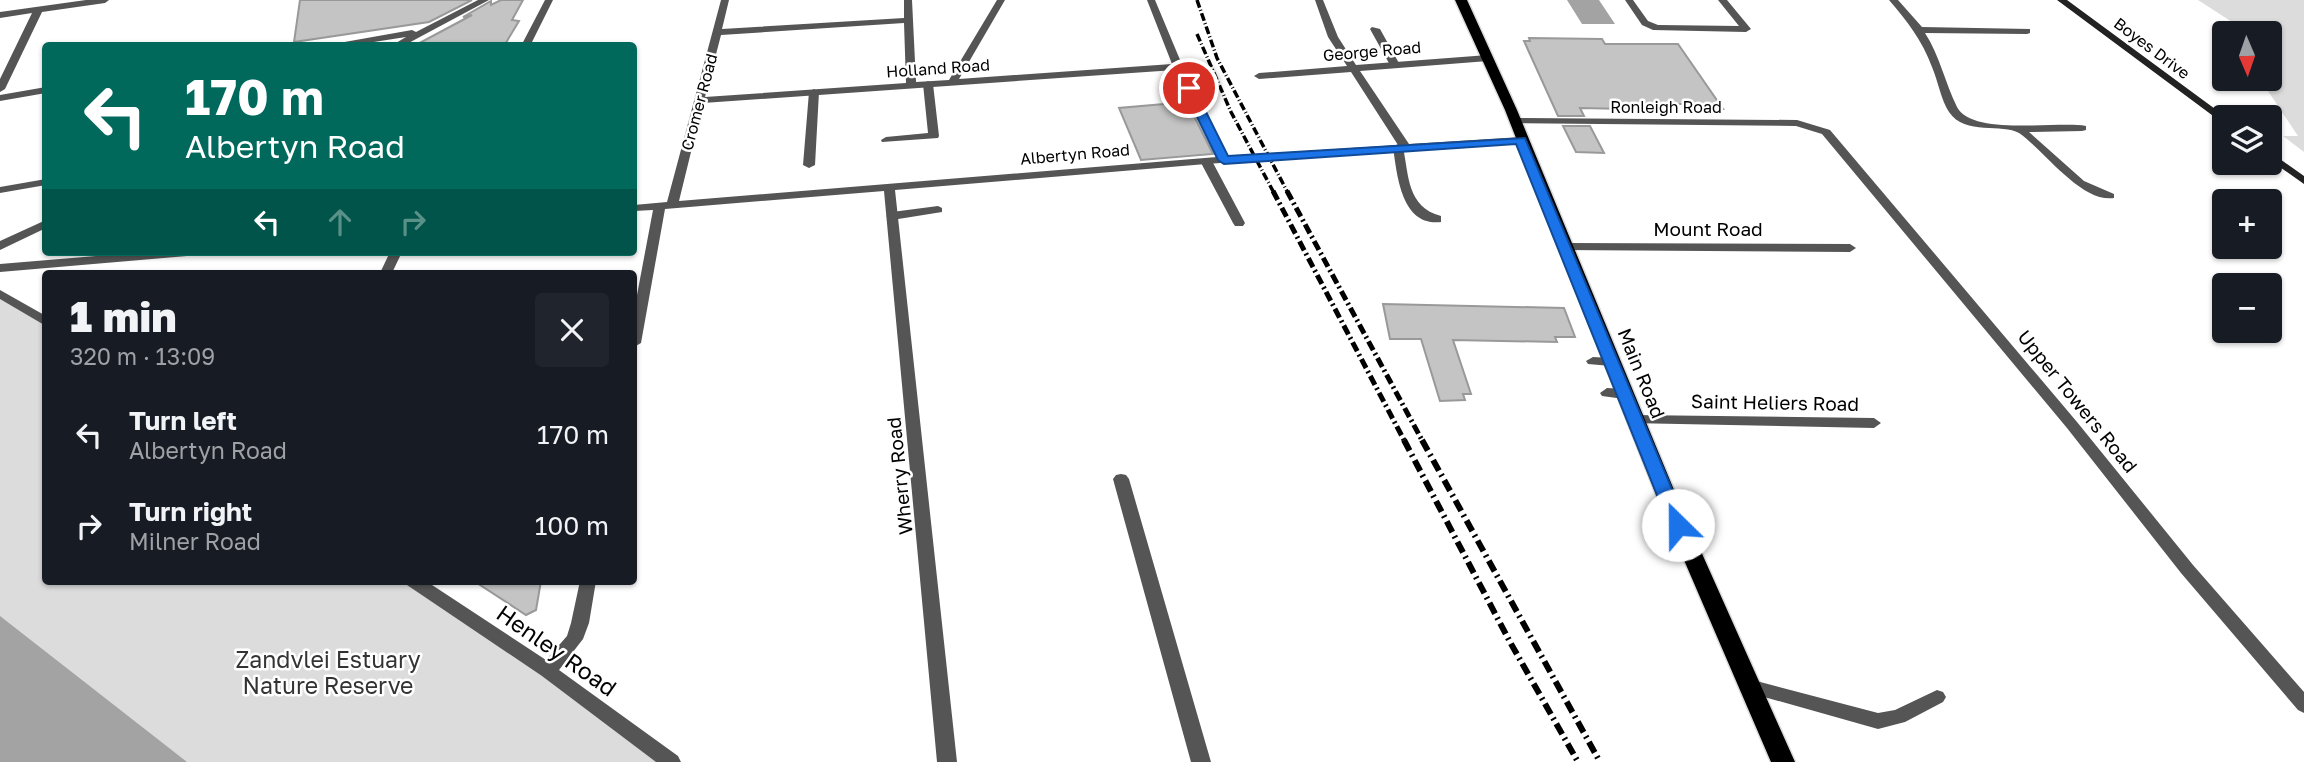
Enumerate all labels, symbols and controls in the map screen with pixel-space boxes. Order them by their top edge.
street label: Boyes Drive [2110,13,2194,83]
north arrow [2212,21,2282,91]
map controls [2212,21,2282,343]
street label: George Road [1322,37,1422,65]
street label: Cromer Road [676,51,722,153]
street label: Holland Road [885,54,991,82]
pin [1159,58,1219,118]
text: 170 m [185,67,324,126]
icon: arrive [1170,69,1208,107]
icon: left [70,70,161,161]
street label: Ronleigh Road [1610,97,1722,117]
button: layers [2212,105,2282,175]
text: Albertyn Road [185,127,405,165]
street label: Albertyn Road [1019,139,1131,169]
button: + [2212,189,2282,259]
icon: left [248,203,286,241]
icon: ahead [321,203,359,241]
icon: right [394,203,432,241]
street label: Mount Road [1653,217,1763,240]
button: − [2212,273,2282,343]
text: 1 min [70,291,177,341]
button: close [535,293,609,367]
street label: Main Road [1614,325,1670,421]
street label: Upper Towers Road [2013,325,2143,477]
text: 320 m · 13:09 [70,342,215,370]
street label: Saint Heliers Road [1691,389,1859,415]
text: Turn left [129,405,237,436]
icon: left [70,416,108,454]
street label: Wherry Road [881,416,917,536]
text: 170 m [537,419,609,450]
text: Albertyn Road [129,436,287,464]
position arrow [1641,488,1715,562]
text: Turn right [129,496,252,527]
icon: right [70,507,108,545]
text: 100 m [535,510,609,541]
text: Milner Road [129,527,261,555]
street label: Henley Road [492,598,622,702]
park label: Zandvlei Estuary Nature Reserve [235,645,421,699]

